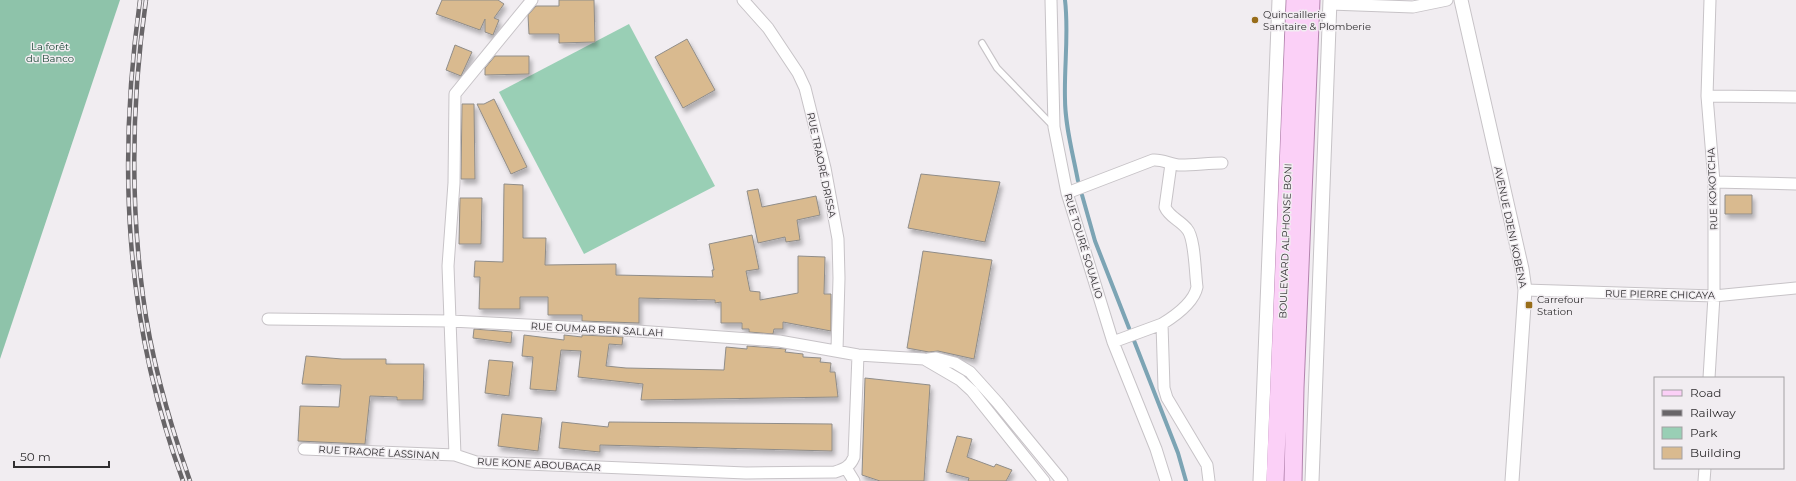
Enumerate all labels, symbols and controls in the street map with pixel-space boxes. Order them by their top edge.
place label: Quincaillerie Sanitaire & Plomberie [1263,8,1371,33]
marker: Quincaillerie Sanitaire & Plomberie [1250,15,1260,25]
park label: La forêt du Banco [26,40,74,65]
street label: RUE TRAORÉ DRISSA [804,111,839,220]
street label: RUE KOKOTCHA [1705,147,1720,230]
street label: BOULEVARD ALPHONSE BONI [1276,163,1295,319]
street label: AVENUE DJENI KOBENA [1491,165,1530,290]
street label: RUE TOURÉ SOUALIO [1061,192,1106,301]
street label: RUE PIERRE CHICAYA [1605,287,1716,302]
place label: Carrefour Station [1537,293,1584,318]
marker: Carrefour Station [1524,300,1534,310]
street label: RUE OUMAR BEN SALLAH [530,320,664,339]
legend [1654,377,1784,469]
text: Road [1690,385,1721,400]
text: Railway [1690,405,1736,420]
text: Park [1690,425,1718,440]
scale bar [14,443,109,469]
street label: RUE TRAORÉ LASSINAN [318,443,440,462]
text: Building [1690,445,1741,460]
text: 50 m [20,449,51,464]
street label: RUE KONE ABOUBACAR [477,455,601,474]

